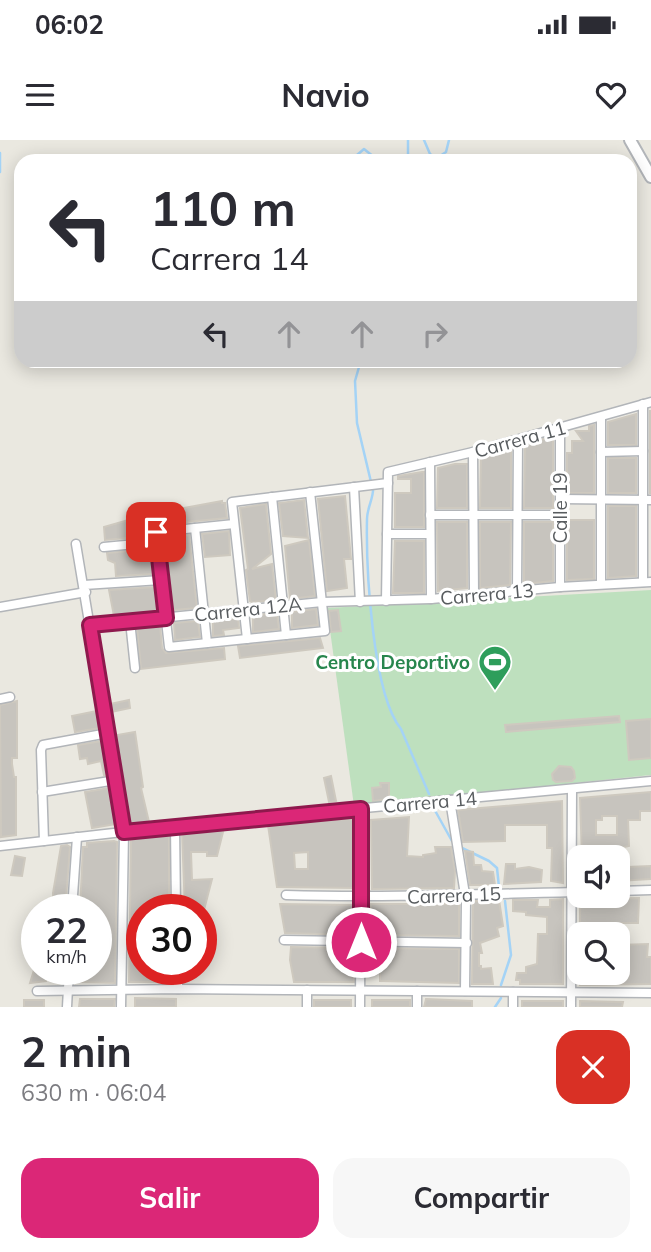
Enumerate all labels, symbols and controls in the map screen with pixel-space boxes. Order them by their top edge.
text: 06:02 [35,8,104,41]
text: Navio [281,75,370,115]
icon: menu [21,76,59,114]
icon: heart [592,76,630,114]
text: 110 m [150,177,296,238]
icon: left [35,182,126,273]
text: Carrera 14 [150,238,308,278]
icon: left [197,315,235,353]
icon: ahead [270,315,308,353]
icon: ahead [343,315,381,353]
icon: right [416,315,454,353]
street label: Carrera 11 [471,415,569,463]
street label: Calle 19 [548,472,572,544]
pin [126,502,186,562]
icon: arrive [137,513,175,551]
street label: Carrera 13 [439,578,535,610]
street label: Carrera 12A [193,591,303,627]
sports icon: Centro Deportivo [476,643,514,692]
place label: Centro Deportivo [315,650,470,674]
street label: Carrera 14 [382,786,478,818]
map controls [567,845,630,985]
button: sound [567,845,630,908]
street label: Carrera 15 [407,881,501,909]
speed limit sign: 30 [126,894,217,985]
position arrow [324,905,398,979]
text: 22 [45,908,88,952]
button: search [567,922,630,985]
text: km/h [46,945,87,968]
text: 2 min [21,1025,132,1078]
button: close [556,1030,630,1104]
text: 630 m · 06:04 [21,1078,166,1107]
button: Salir [21,1158,319,1238]
button: Compartir [333,1158,630,1238]

